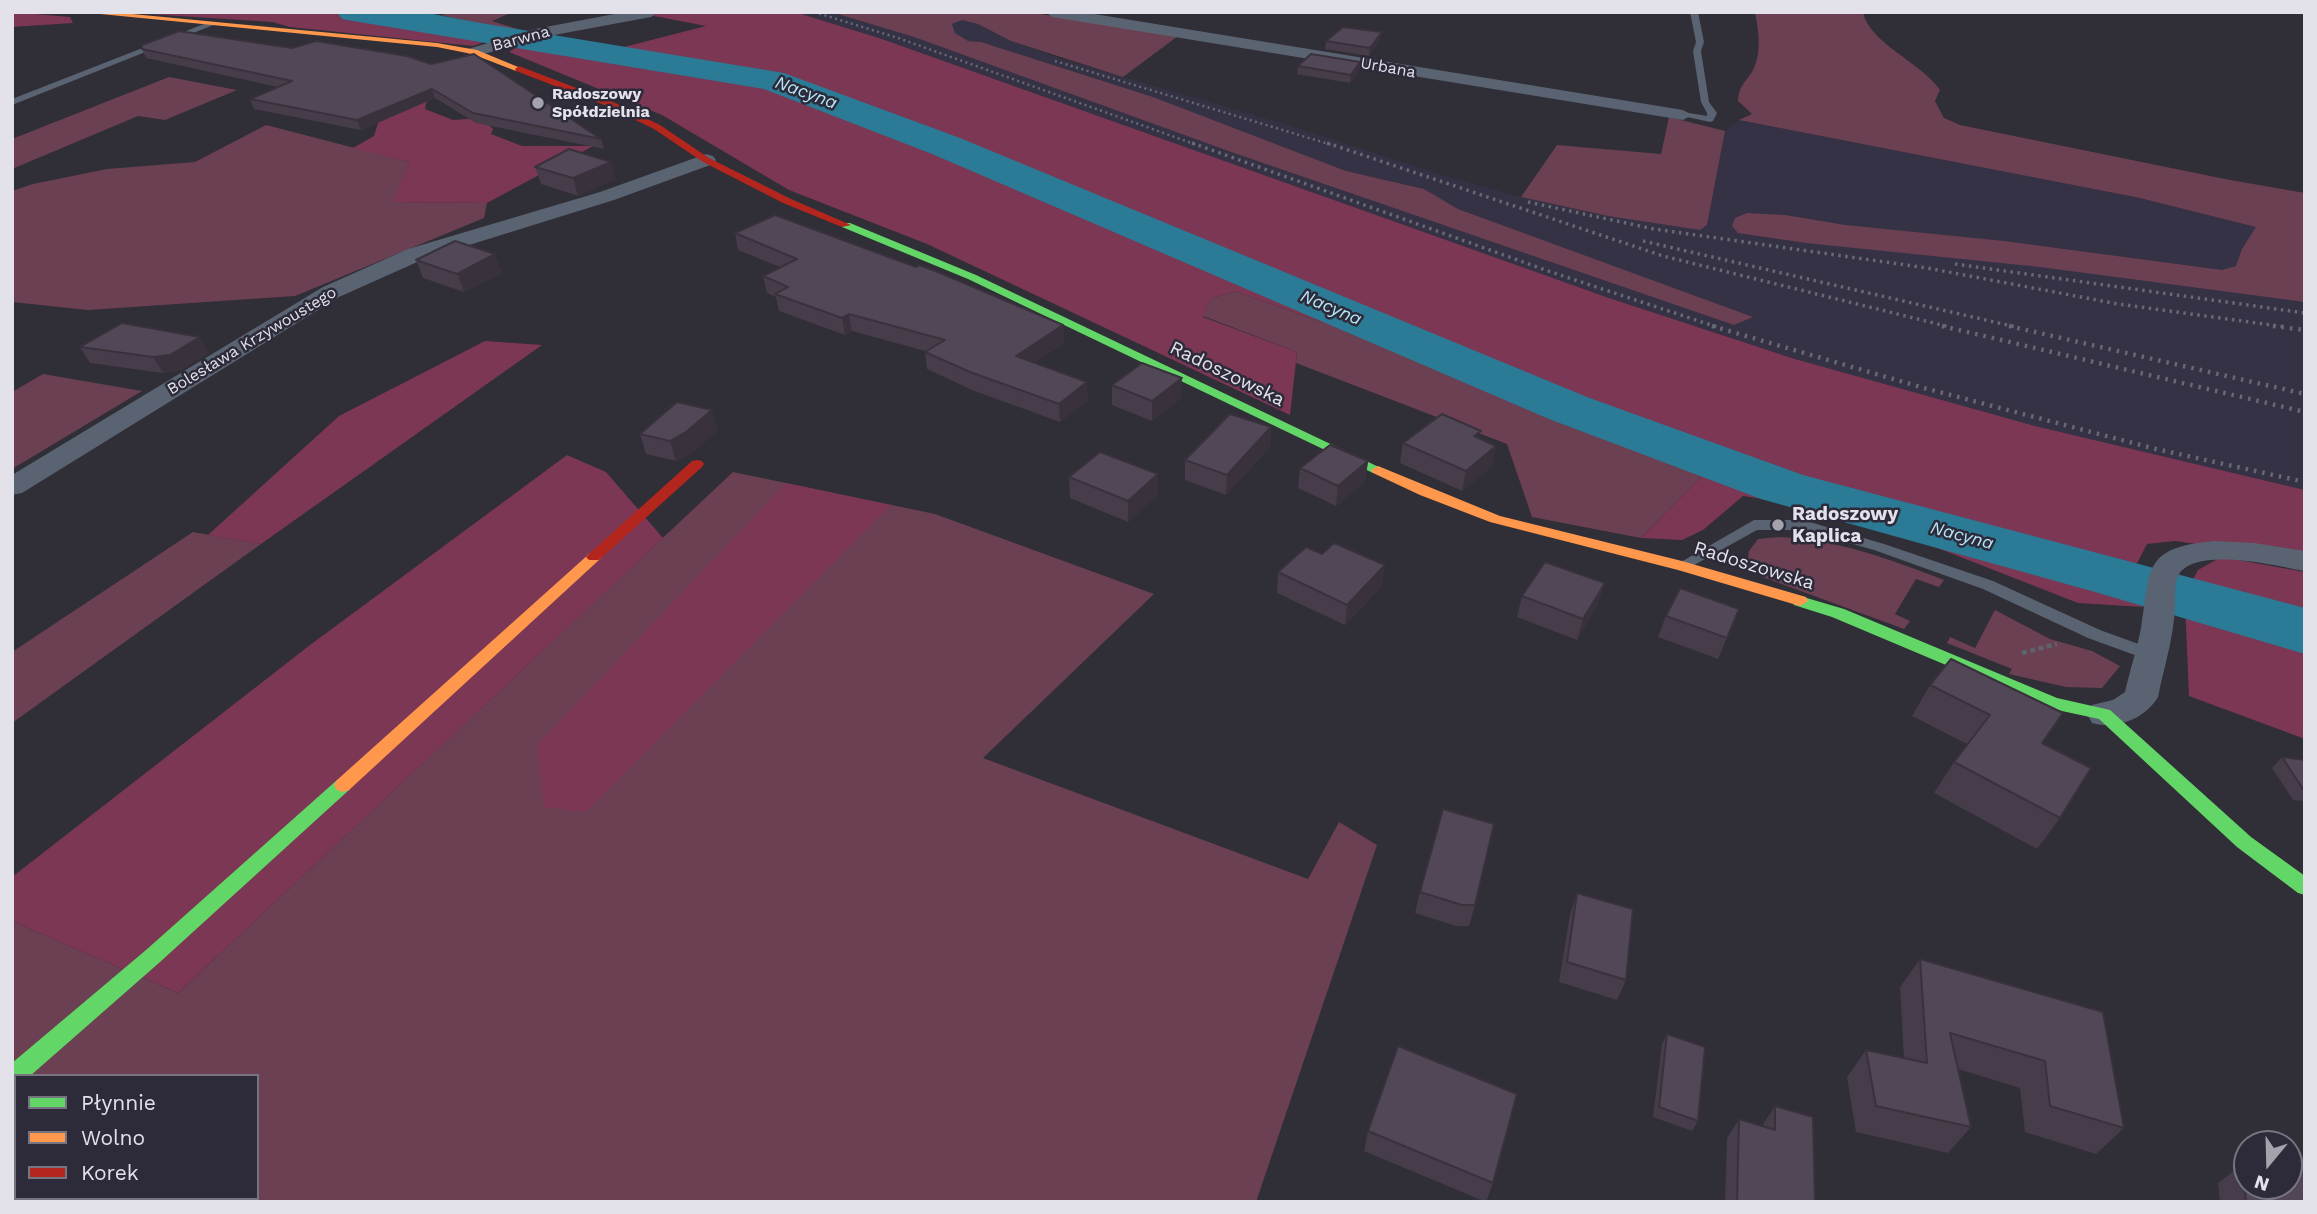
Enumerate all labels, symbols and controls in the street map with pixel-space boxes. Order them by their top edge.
street label: Barwna [490,22,552,56]
street label: Urbana [1359,54,1417,82]
water label: Nacyna [772,72,840,114]
place label: Radoszowy Spółdzielnia [552,84,650,122]
marker: Radoszowy Spółdzielnia [530,95,546,111]
street label: Bolesława Krzywoustego [164,283,340,399]
water label: Nacyna [1297,286,1365,330]
street label: Radoszowska [1166,336,1288,412]
place label: Radoszowy Kaplica [1792,503,1898,547]
marker: Radoszowy Kaplica [1770,517,1786,533]
water label: Nacyna [1928,517,1996,555]
street label: Radoszowska [1691,537,1817,595]
legend [14,1074,259,1200]
text: Płynnie [81,1090,156,1115]
text: Wolno [81,1125,145,1150]
north arrow [2233,1130,2303,1200]
text: Korek [81,1160,139,1185]
text: N [2251,1170,2272,1197]

